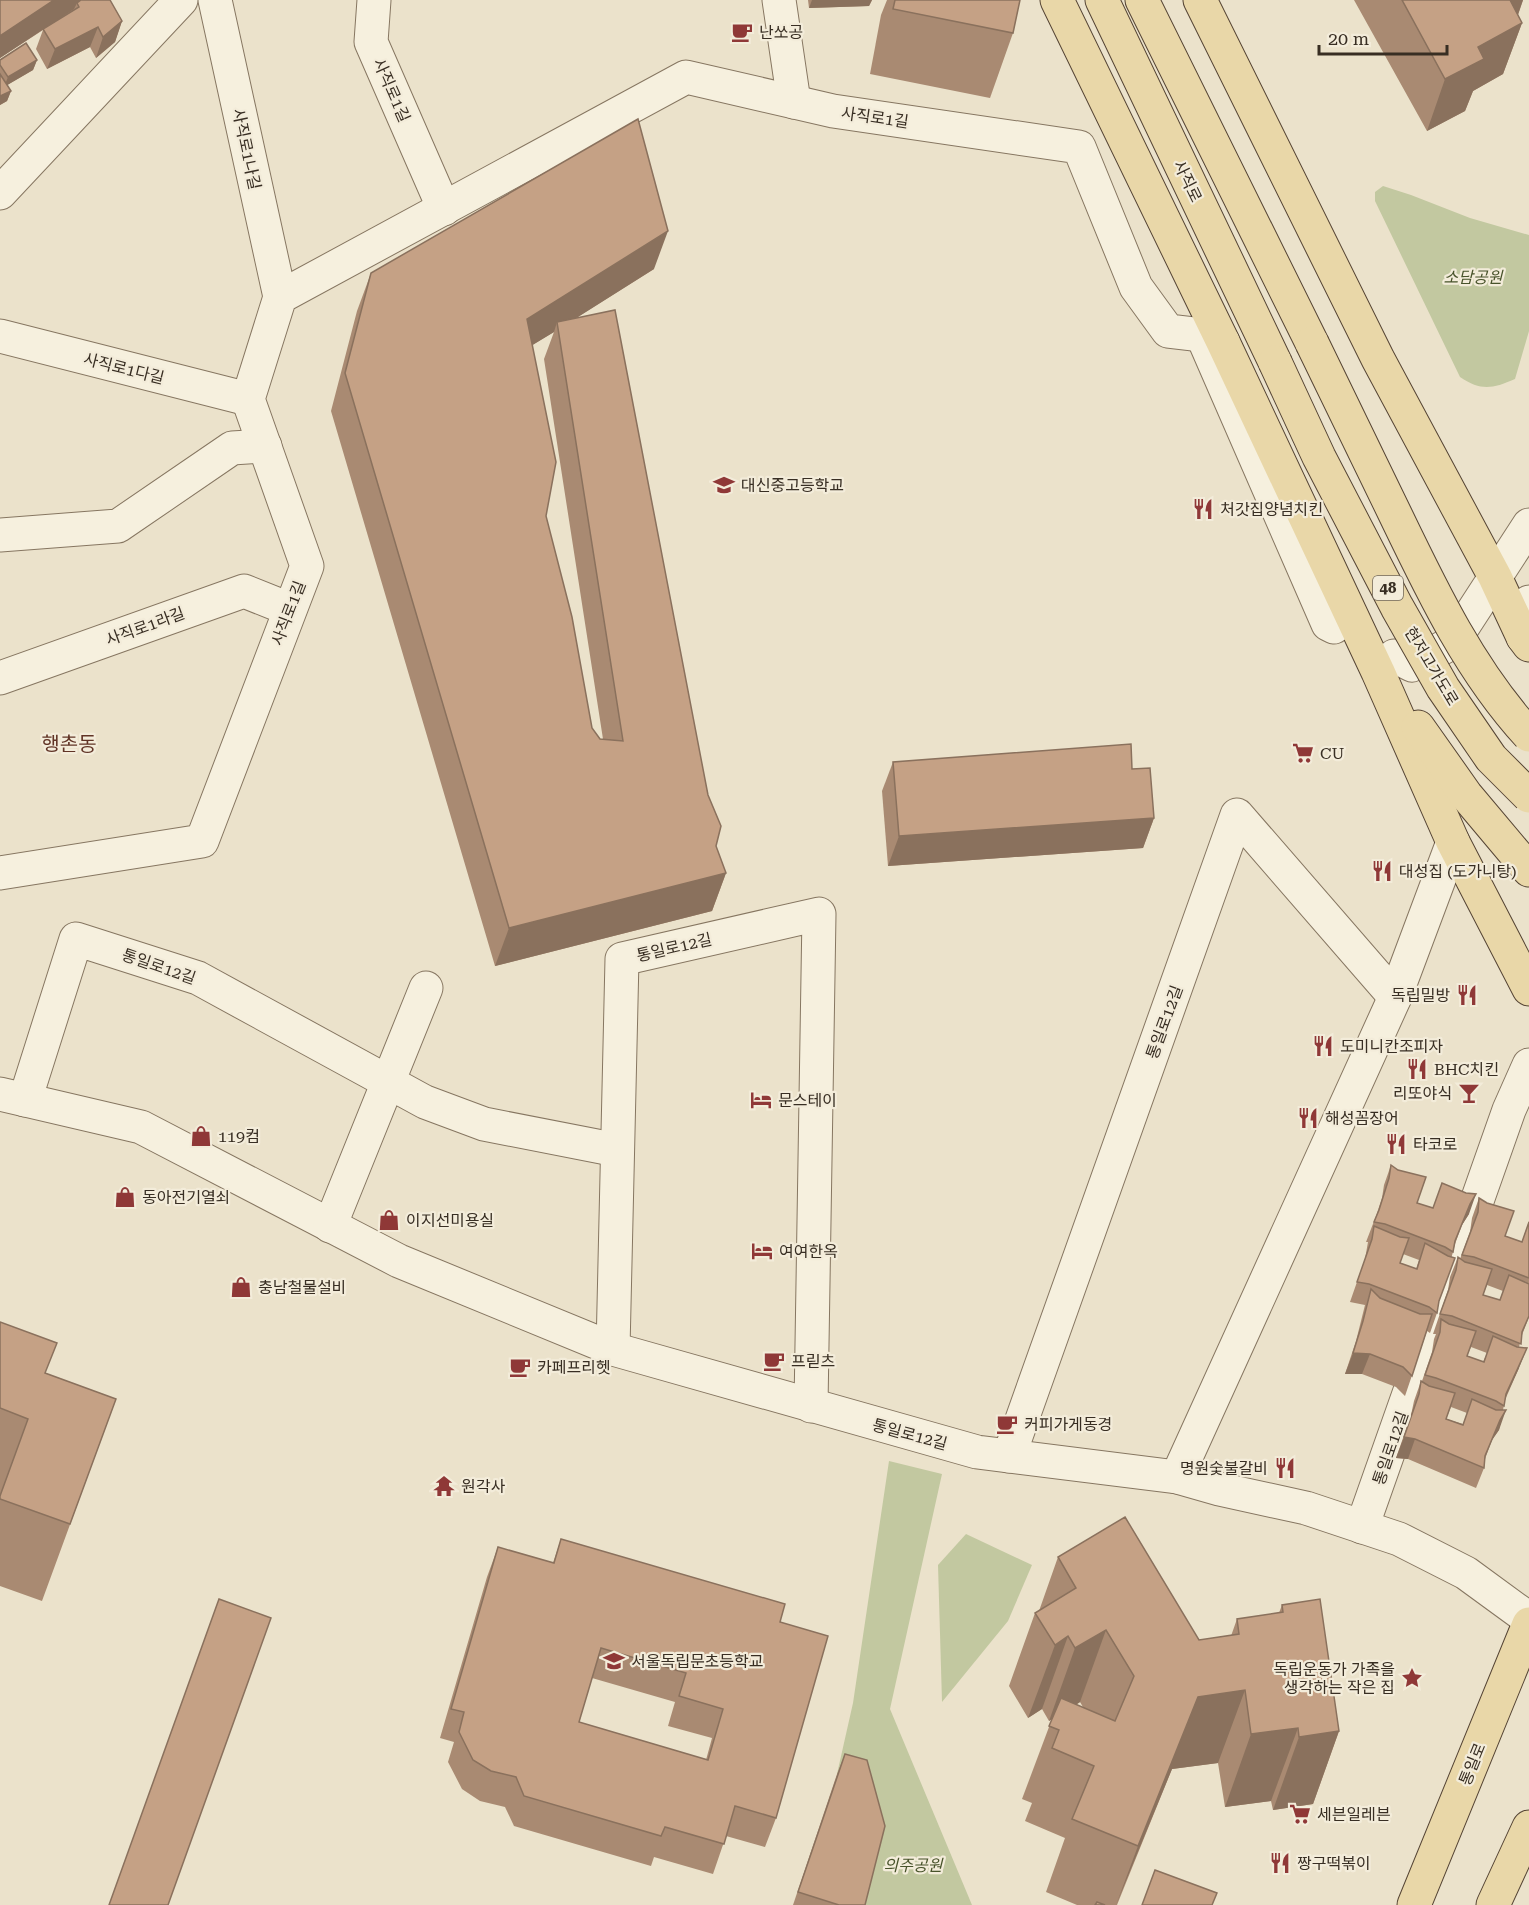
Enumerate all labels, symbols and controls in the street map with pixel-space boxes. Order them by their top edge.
scale bar [1319,18,1446,56]
cafe icon: 난쏘공 [730,20,754,44]
place label: 난쏘공 [759,23,803,42]
text: 20 m [1328,28,1369,49]
street label: 사직로1길 [369,55,414,125]
street label: 사직로1길 [840,103,910,132]
street label: 사직로1나길 [229,107,264,191]
street label: 사직로 [1169,157,1206,205]
park label: 소담공원 [1444,268,1504,287]
street label: 사직로1다길 [82,349,166,388]
school or university icon: 대신중고등학교 [712,473,736,497]
place label: 대신중고등학교 [741,476,844,495]
restaurant icon: 처갓집양념치킨 [1191,497,1215,521]
place label: 처갓집양념치킨 [1220,500,1323,519]
road number: 48 [1373,576,1403,600]
street label: 사직로1길 [267,578,309,648]
street label: 사직로1라길 [103,603,187,650]
street label: 현저고가도로 [1401,624,1463,709]
district label: 행촌동 [41,732,97,756]
supermarket icon: CU [1291,741,1315,765]
place label: CU [1320,744,1344,763]
restaurant icon: 대성집 (도가니탕) [1370,859,1394,883]
place label: 대성집 (도가니탕) [1399,862,1517,881]
street label: 통일로12길 [635,930,714,965]
street label: 통일로12길 [119,945,198,988]
street label: 통일로12길 [1142,983,1187,1062]
restaurant icon: 독립밀방 [1455,983,1479,1007]
place label: 독립밀방 [1391,986,1450,1005]
restaurant icon: 도미니칸조피자 [1311,1034,1335,1058]
place label: 도미니칸조피자 [1340,1037,1443,1056]
restaurant icon: BHC치킨 [1405,1057,1429,1081]
place label: BHC치킨 [1434,1060,1499,1079]
bar icon: 리또야식 [1457,1081,1481,1105]
place label: 리또야식 [1393,1084,1452,1103]
hotel icon: 문스테이 [749,1088,773,1112]
place label: 문스테이 [778,1091,837,1110]
restaurant icon: 해성꼼장어 [1296,1106,1320,1130]
place label: 해성꼼장어 [1325,1109,1399,1128]
shop icon: 119컴 [189,1124,213,1148]
place label: 119컴 [218,1127,260,1146]
restaurant icon: 타코로 [1384,1132,1408,1156]
place label: 타코로 [1413,1135,1457,1154]
shop icon: 동아전기열쇠 [113,1185,137,1209]
place label: 동아전기열쇠 [142,1188,230,1207]
shop icon: 이지선미용실 [377,1208,401,1232]
place label: 이지선미용실 [406,1211,494,1230]
hotel icon: 여여한옥 [750,1239,774,1263]
place label: 여여한옥 [779,1242,838,1261]
shop icon: 충남철물설비 [229,1275,253,1299]
place label: 충남철물설비 [258,1278,346,1297]
cafe icon: 프릳츠 [762,1349,786,1373]
place label: 프릳츠 [791,1352,835,1371]
cafe icon: 카페프리헷 [508,1355,532,1379]
place label: 카페프리헷 [537,1358,611,1377]
street label: 통일로12길 [1369,1409,1412,1488]
cafe icon: 커피가게동경 [995,1412,1019,1436]
street label: 통일로12길 [870,1415,949,1454]
place label: 커피가게동경 [1024,1415,1112,1434]
restaurant icon: 명원숯불갈비 [1273,1456,1297,1480]
place label: 명원숯불갈비 [1180,1459,1268,1478]
temple icon: 원각사 [432,1474,456,1498]
place label: 원각사 [461,1477,505,1496]
school or university icon: 서울독립문초등학교 [602,1649,626,1673]
place label: 서울독립문초등학교 [631,1652,763,1671]
place label: 독립운동가 가족을 생각하는 작은 집 [1273,1660,1395,1697]
place icon: 독립운동가 가족을 생각하는 작은 집 [1400,1666,1424,1690]
street label: 통일로 [1455,1740,1490,1788]
supermarket icon: 세븐일레븐 [1288,1802,1312,1826]
place label: 세븐일레븐 [1317,1805,1391,1824]
restaurant icon: 짱구떡볶이 [1268,1851,1292,1875]
place label: 짱구떡볶이 [1297,1854,1371,1873]
park label: 의주공원 [884,1856,944,1875]

